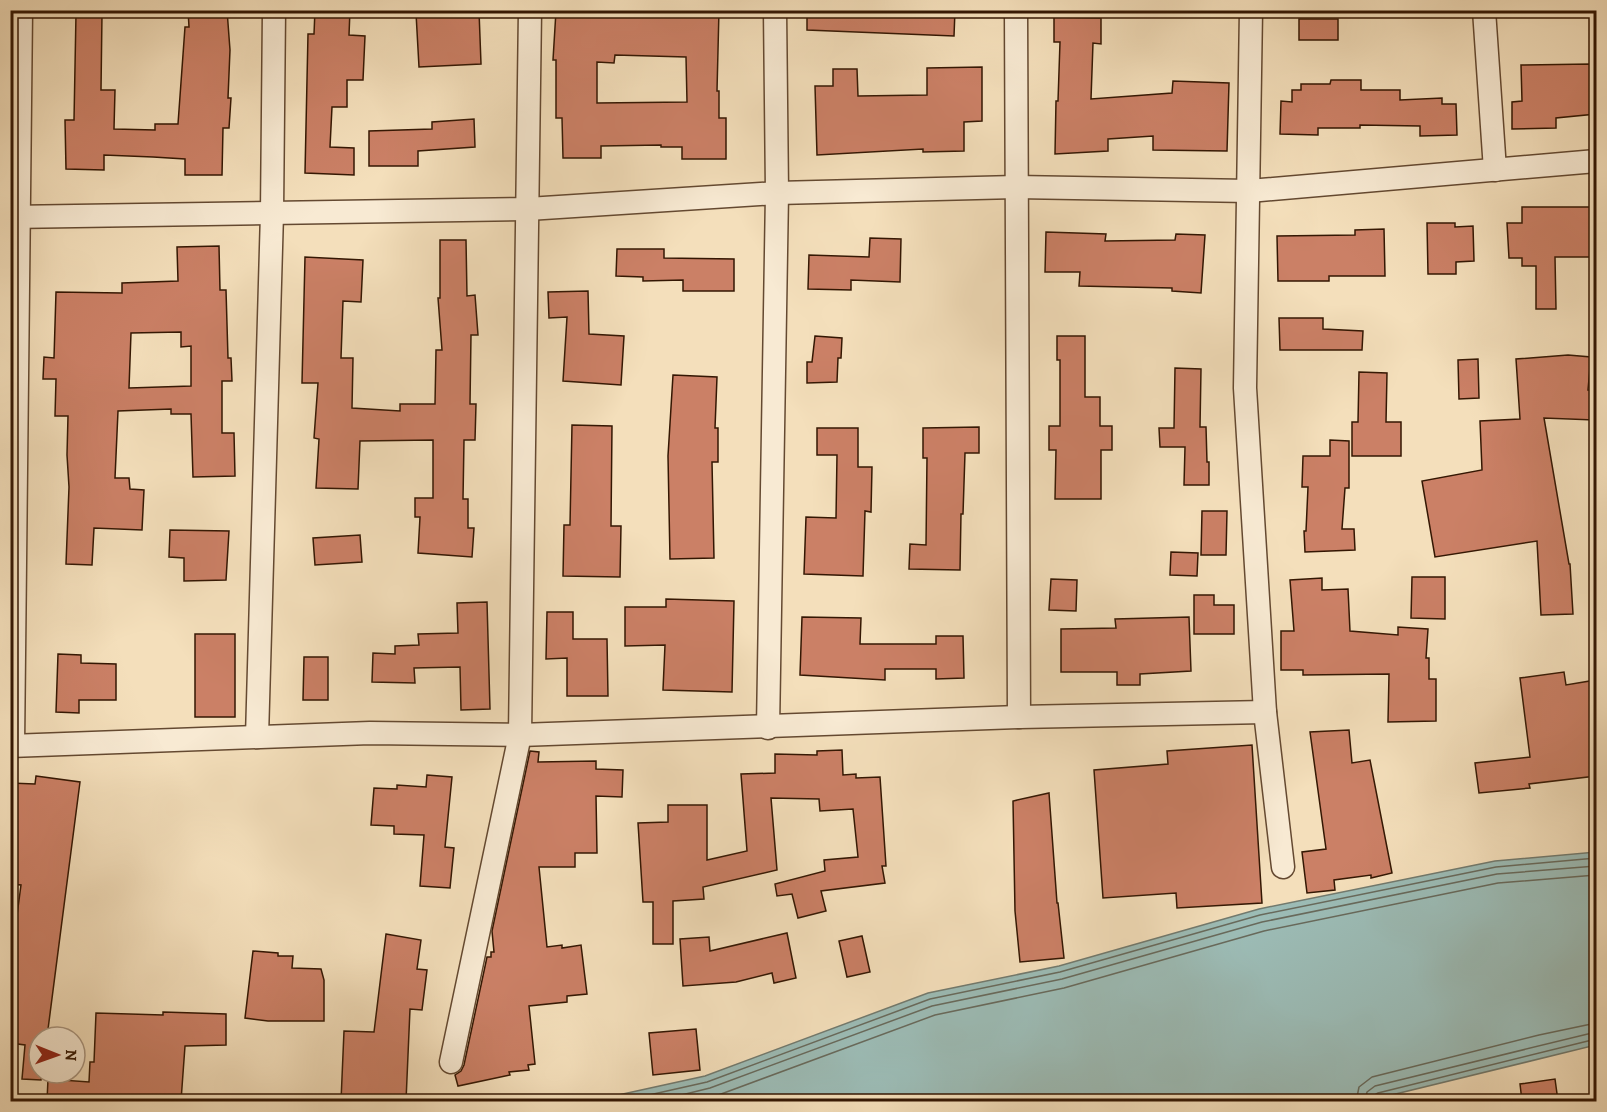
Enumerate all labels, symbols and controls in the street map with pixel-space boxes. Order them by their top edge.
north arrow [27,1025,87,1085]
text: N [60,1049,82,1062]

